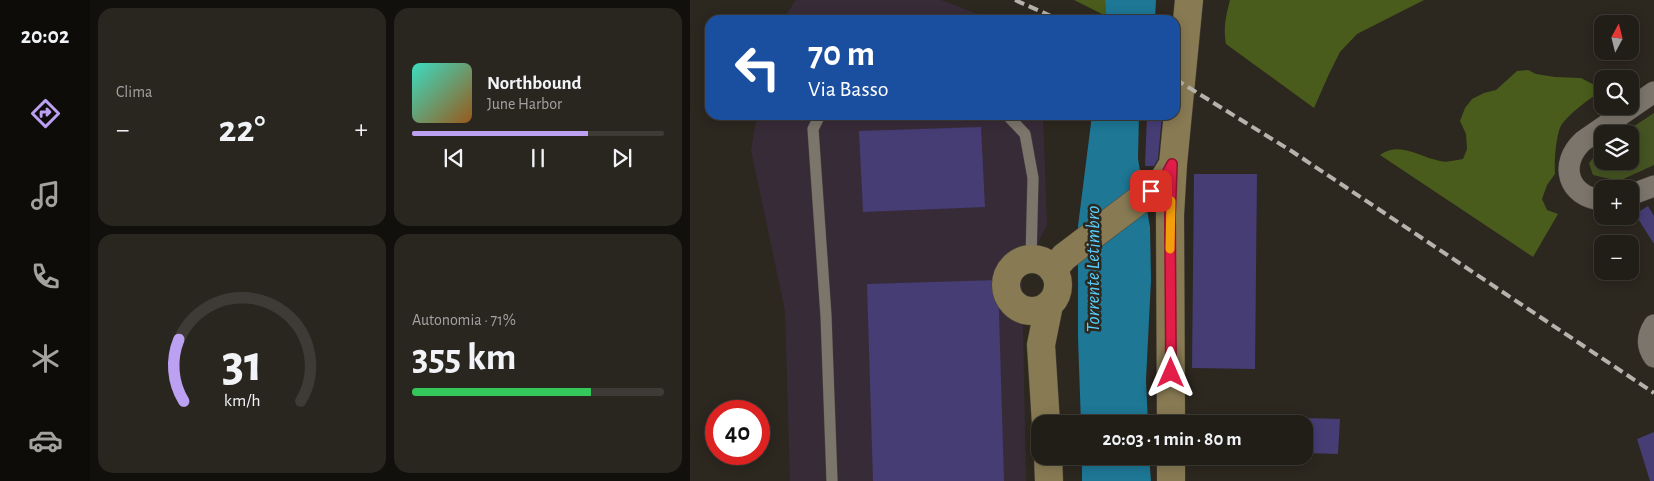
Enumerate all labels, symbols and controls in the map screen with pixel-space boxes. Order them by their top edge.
north arrow [1594,15,1639,60]
map controls [1594,15,1639,280]
text: 20:02 [21,25,69,47]
icon: left [725,35,790,100]
text: 70 m [808,37,875,72]
button: search [1594,70,1639,115]
text: Northbound [487,74,582,93]
text: Via Basso [808,78,889,100]
text: Clima [116,84,152,100]
icon: directions [28,96,63,131]
text: June Harbor [487,96,562,112]
text: 22° [219,111,265,149]
text: − [116,116,129,144]
text: + [355,116,368,144]
button: layers [1594,125,1639,170]
icon: previous [440,144,468,172]
icon: pause [524,144,552,172]
icon: next [608,144,636,172]
pin [1130,170,1172,212]
icon: arrive [1137,177,1165,205]
icon: music [28,178,63,213]
button: + [1594,180,1639,225]
water label: Torrente Letimbro [1083,205,1103,333]
button: − [1594,235,1639,280]
icon: phone [28,259,63,294]
text: Autonomia · 71% [412,312,516,328]
text: 31 [221,338,263,390]
text: 355 km [412,339,516,377]
icon: climate [28,341,63,376]
position arrow [1144,346,1196,398]
text: km/h [224,392,260,410]
speed limit sign: 40 [705,400,770,465]
icon: car [28,423,63,458]
text: 20:03 · 1 min · 80 m [1103,430,1242,449]

